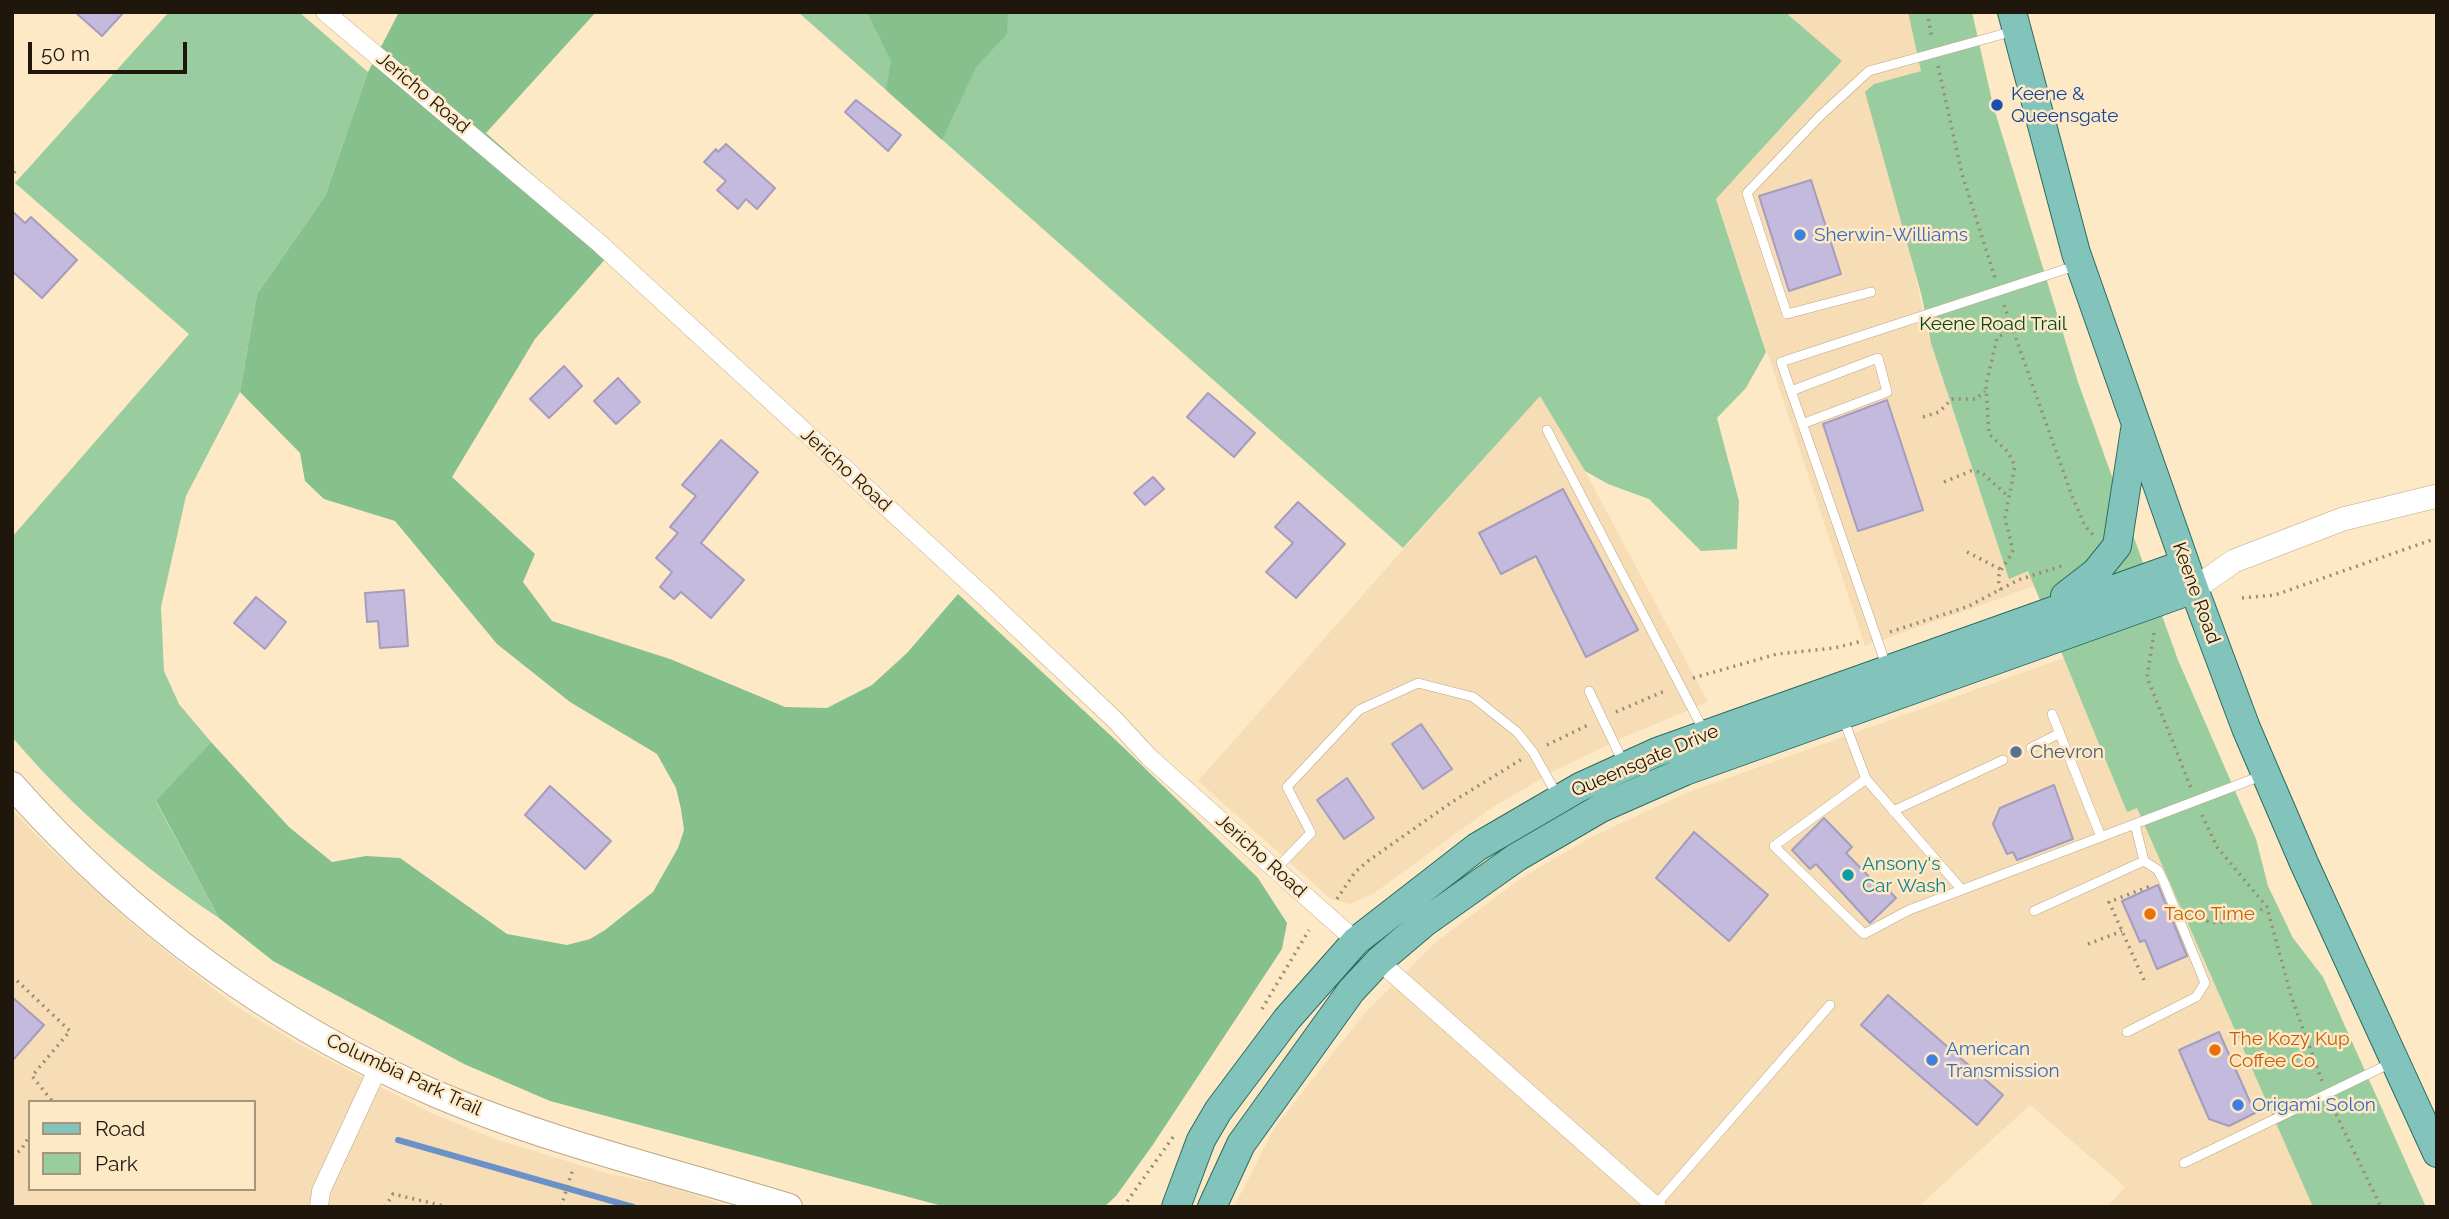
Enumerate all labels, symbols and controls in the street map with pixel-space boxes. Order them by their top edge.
scale bar [32,28,191,72]
text: 50 m [41,41,90,66]
street label: Jericho Road [372,48,474,138]
place label: Keene & Queensgate [2011,83,2118,127]
marker: Keene & Queensgate [1989,97,2005,113]
place label: Sherwin-Williams [1814,224,1968,246]
marker: Sherwin-Williams [1792,227,1808,243]
park label: Keene Road Trail [1919,313,2067,335]
street label: Jericho Road [796,423,896,517]
street label: Keene Road [2167,539,2225,647]
street label: Queensgate Drive [1568,720,1722,802]
place label: Chevron [2030,741,2104,763]
marker: Chevron [2008,744,2024,760]
street label: Jericho Road [1211,809,1311,903]
place label: Ansony's Car Wash [1862,853,1946,897]
marker: Ansony's Car Wash [1840,867,1856,883]
place label: Taco Time [2164,903,2255,925]
marker: Taco Time [2142,906,2158,922]
place label: The Kozy Kup Coffee Co [2229,1028,2350,1072]
street label: Columbia Park Trail [323,1029,485,1121]
place label: American Transmission [1946,1038,2060,1082]
marker: The Kozy Kup Coffee Co [2207,1042,2223,1058]
marker: American Transmission [1924,1052,1940,1068]
place label: Origami Solon [2252,1094,2376,1116]
marker: Origami Solon [2230,1097,2246,1113]
legend [28,1100,256,1191]
text: Road [95,1116,145,1141]
text: Park [95,1151,138,1176]

